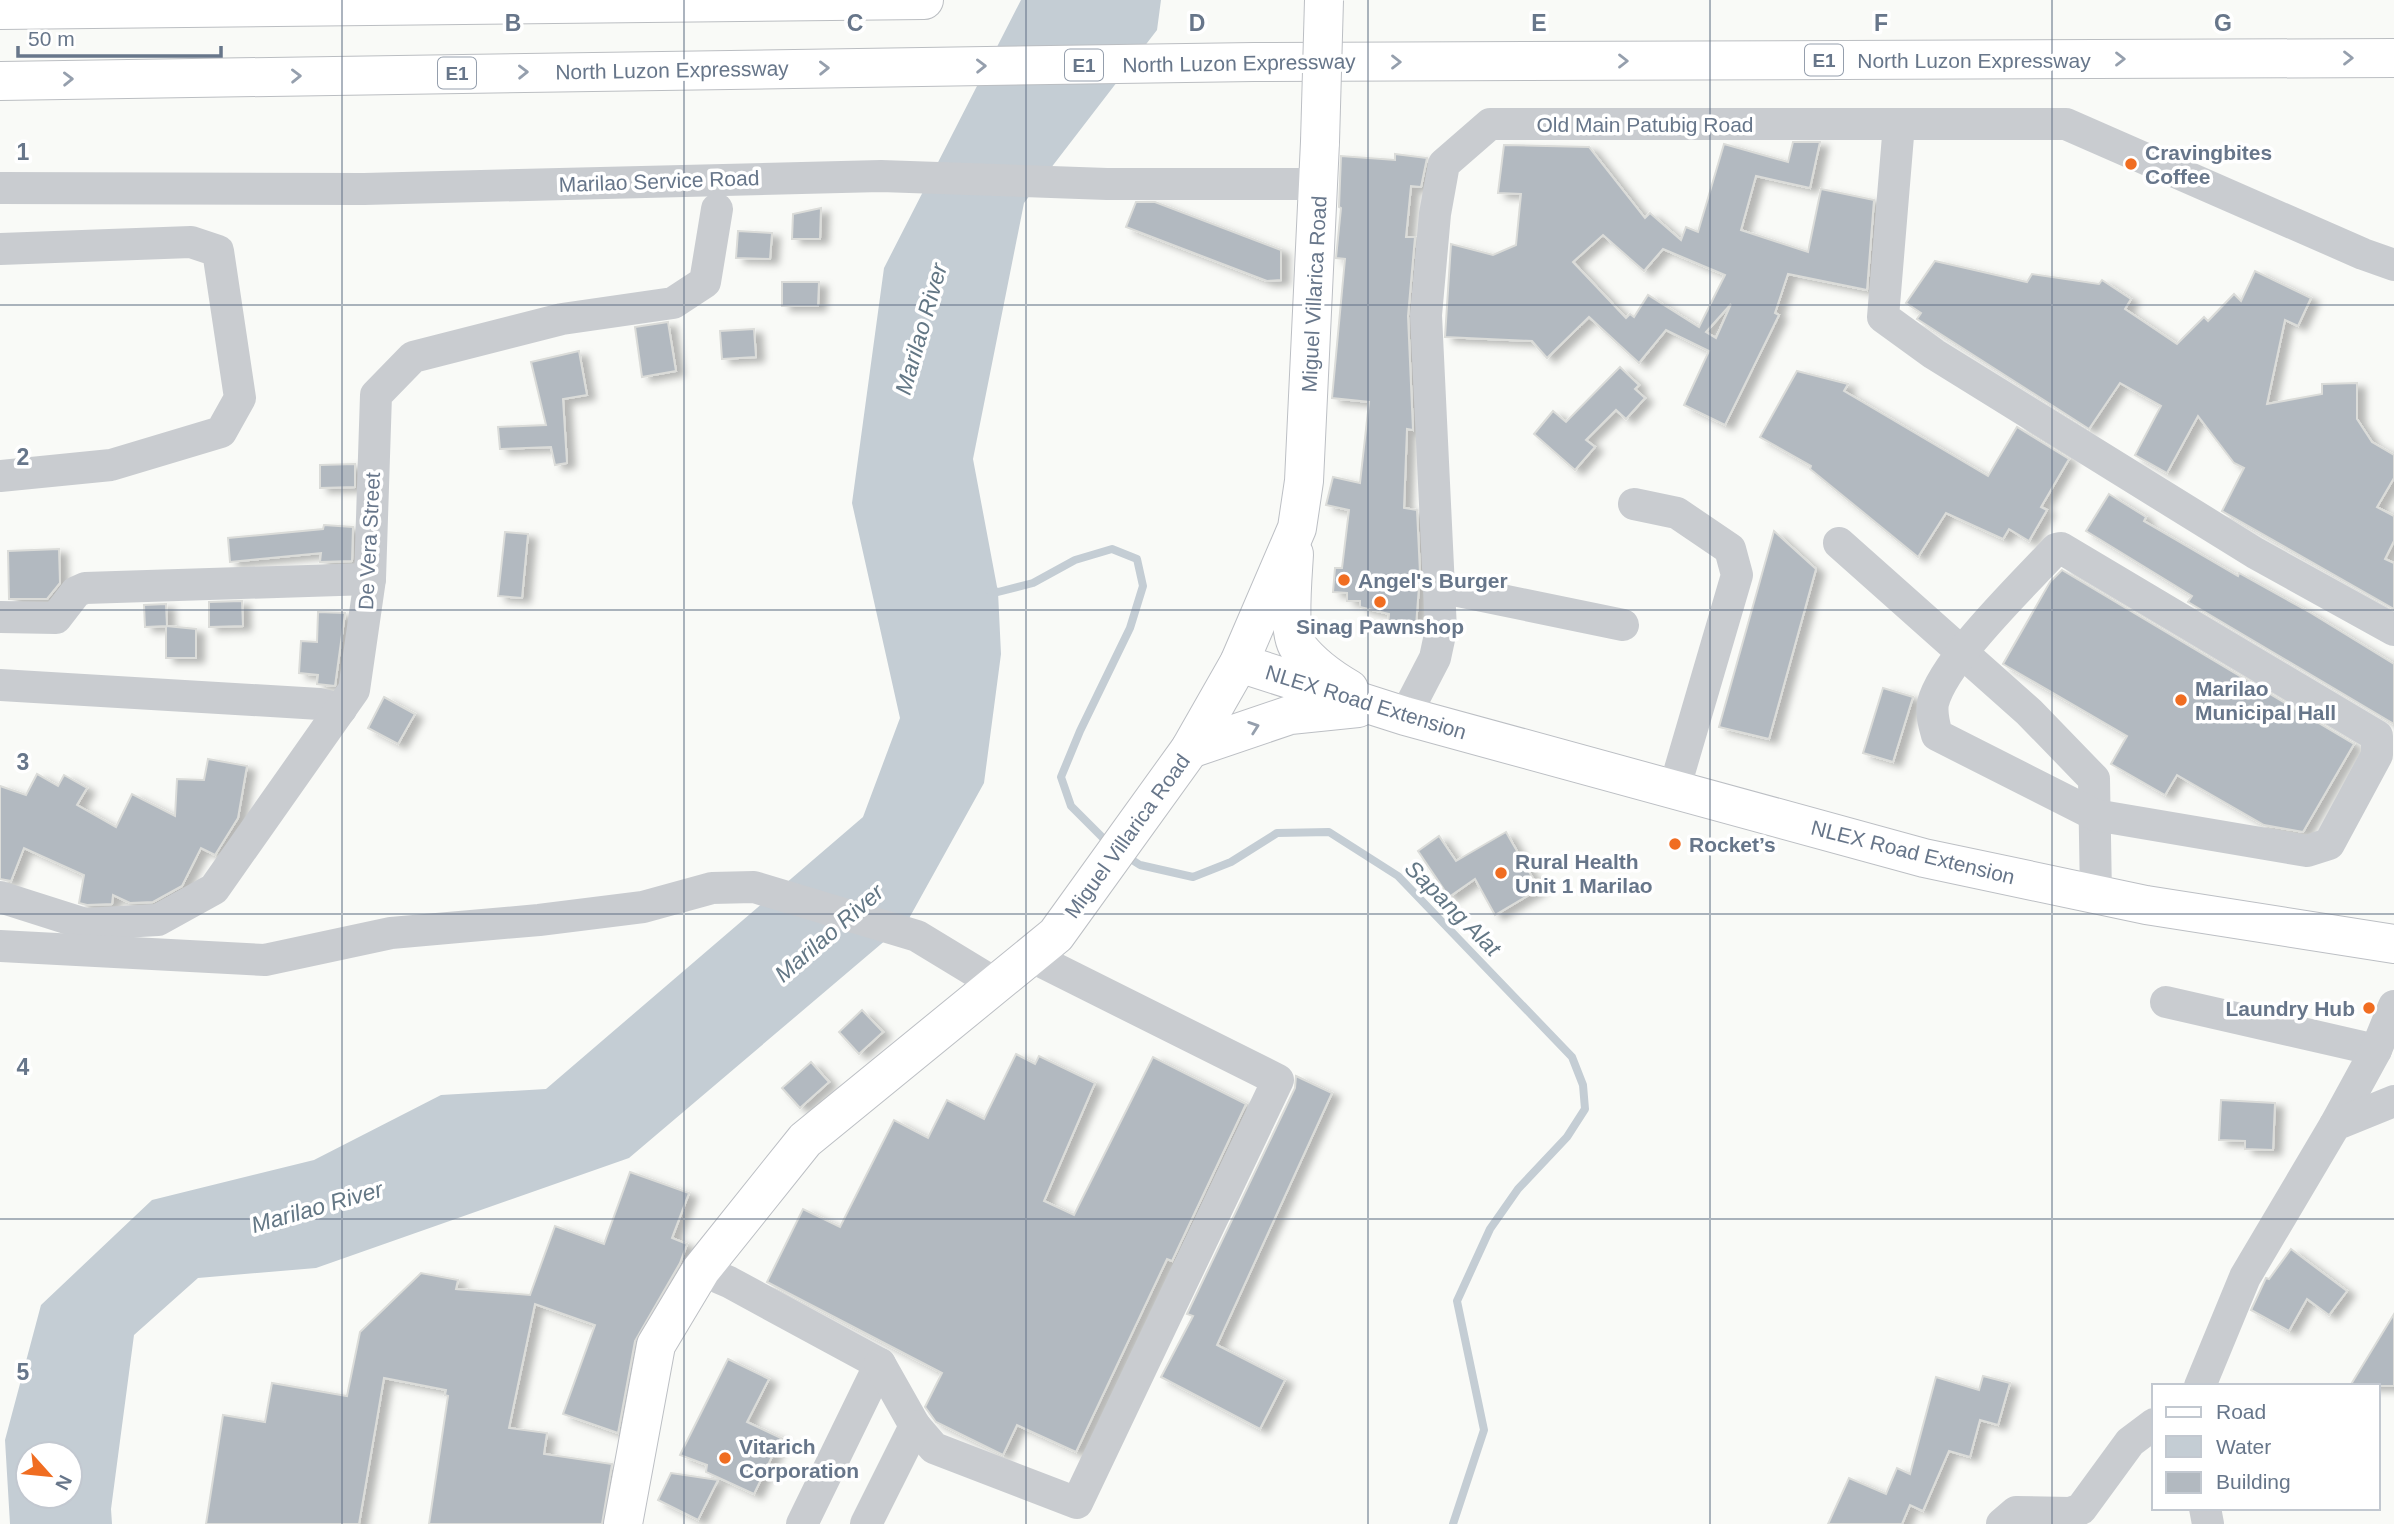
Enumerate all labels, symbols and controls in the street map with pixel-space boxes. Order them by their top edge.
text: B [505,10,521,36]
text: C [847,10,863,36]
text: D [1189,10,1205,36]
text: E [1531,10,1547,36]
text: F [1874,10,1888,36]
text: G [2214,10,2232,36]
scale bar [18,14,220,58]
text: 50 m [28,27,75,50]
road number: E1 [1805,44,1843,76]
street label: North Luzon Expressway [1122,49,1356,77]
street label: North Luzon Expressway [1857,49,2091,72]
road number: E1 [1065,50,1103,80]
one-way arrow [2116,51,2126,67]
one-way arrow [2343,51,2354,66]
one-way arrow [1619,53,1629,69]
one-way arrow [1391,54,1402,69]
street label: North Luzon Expressway [555,56,789,84]
road number: E1 [438,58,476,88]
one-way arrow [977,58,987,74]
one-way arrow [819,60,830,76]
one-way arrow [518,65,529,80]
one-way arrow [290,68,301,83]
one-way arrow [63,72,74,87]
street label: Old Main Patubig Road [1536,113,1754,136]
text: 1 [17,139,30,165]
place label: Cravingbites Coffee [2145,141,2272,188]
marker: Cravingbites Coffee [2123,156,2139,172]
street label: Marilao Service Road [558,166,760,196]
street label: Miguel Villarica Road [1297,195,1331,393]
water label: Marilao River [890,259,953,398]
text: 2 [17,444,29,470]
street label: De Vera Street [354,471,384,610]
place label: Angel's Burger [1358,569,1508,592]
marker: Angel's Burger [1336,572,1352,588]
marker: Sinag Pawnshop [1372,594,1388,610]
place label: Sinag Pawnshop [1296,615,1464,638]
street label: NLEX Road Extension [1263,660,1469,744]
place label: Marilao Municipal Hall [2195,677,2336,724]
marker: Marilao Municipal Hall [2173,692,2189,708]
one-way arrow [1248,721,1260,735]
text: 3 [17,749,29,775]
street label: Miguel Villarica Road [1060,750,1194,922]
street label: NLEX Road Extension [1809,816,2017,888]
place label: Rocket’s [1689,833,1776,856]
marker: Rocket’s [1667,836,1683,852]
place label: Rural Health Unit 1 Marilao [1515,850,1653,897]
water label: Sapang Alat [1400,855,1507,962]
marker: Rural Health Unit 1 Marilao [1493,865,1509,881]
water label: Marilao River [769,878,890,987]
place label: Laundry Hub [2226,997,2355,1020]
marker: Laundry Hub [2361,1000,2377,1016]
text: 4 [17,1054,30,1080]
water label: Marilao River [248,1175,387,1238]
text: 5 [17,1359,30,1385]
legend [2152,1384,2380,1510]
text: Road [2216,1400,2266,1423]
place label: Vitarich Corporation [739,1435,859,1482]
text: Water [2216,1435,2271,1458]
north arrow [14,1440,84,1510]
marker: Vitarich Corporation [717,1450,733,1466]
text: Building [2216,1470,2291,1493]
text: N [51,1472,76,1493]

